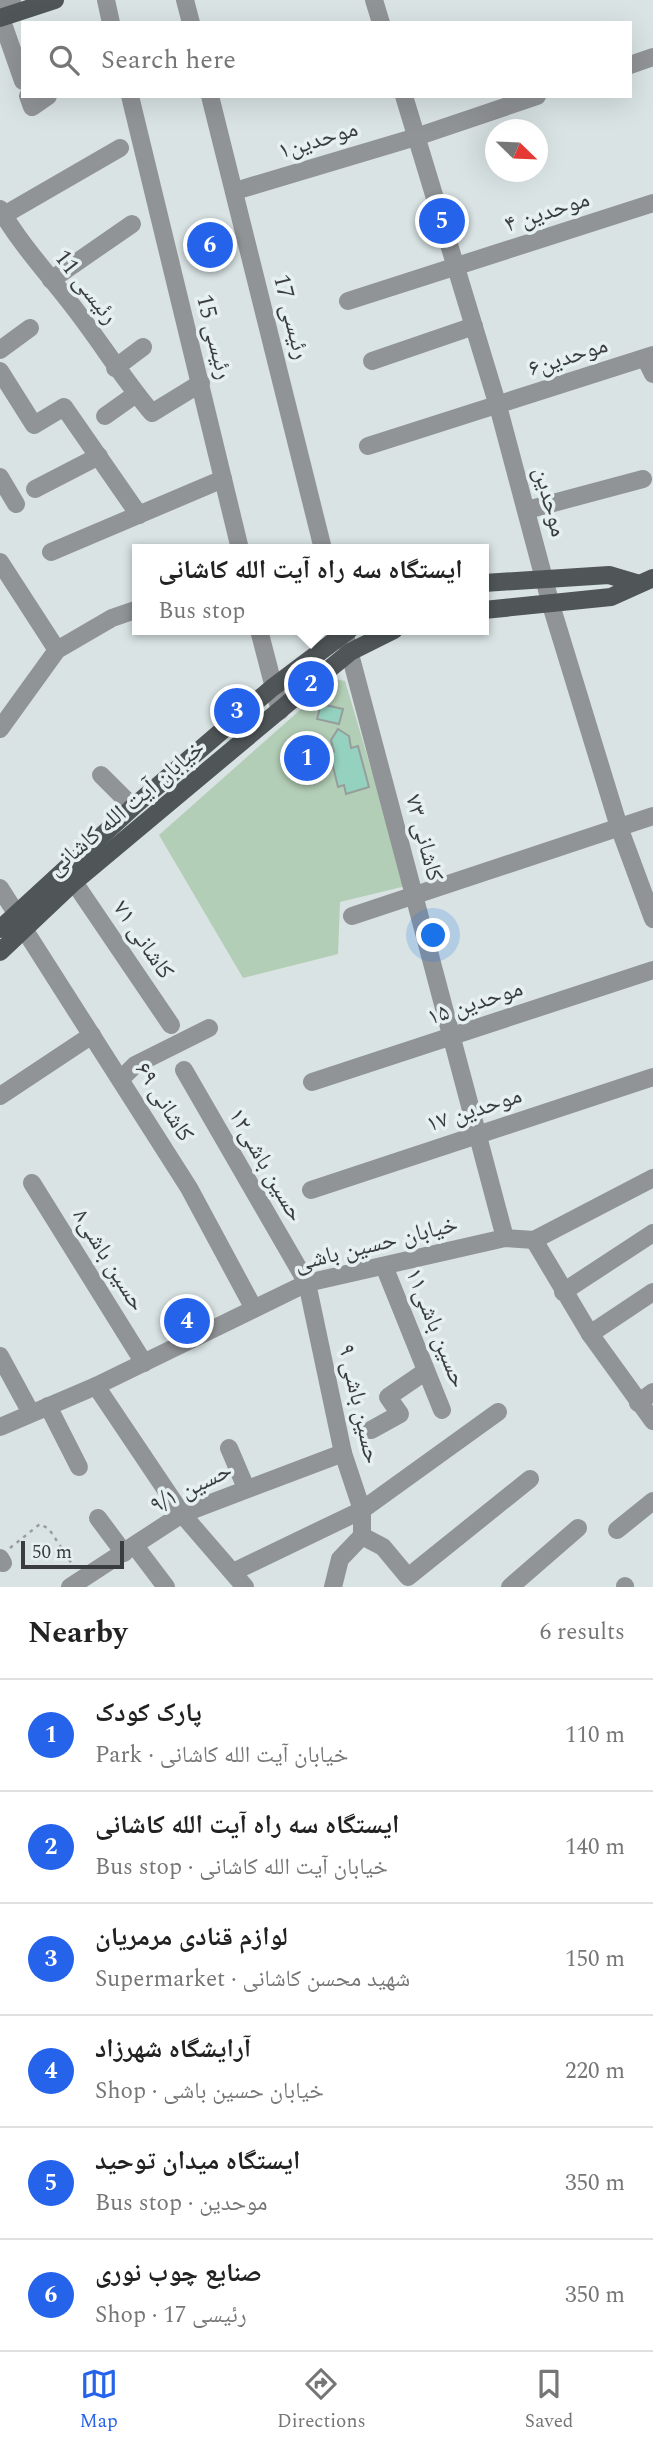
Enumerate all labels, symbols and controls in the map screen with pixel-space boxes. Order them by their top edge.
search box [21,21,632,98]
text: Search here [101,40,236,80]
icon: search [45,41,83,79]
street label: موحدین۱ [274,111,362,169]
north arrow [485,119,548,182]
street label: موحدین ۴ [500,181,594,243]
pin: 5 [419,195,465,247]
pin: 6 [187,219,233,271]
street label: رئیسی 11 [45,242,127,332]
street label: رئیسی 17 [263,270,319,364]
street label: رئیسی 15 [186,290,242,384]
street label: موحدین۶ [524,327,612,387]
street label: موحدین [523,463,577,541]
popup [132,544,489,635]
text: ایستگاه سه راه آیت الله کاشانی [158,550,463,590]
text: Bus stop [158,594,245,629]
pin: 2 [288,658,334,710]
pin: 3 [214,685,260,737]
street label: خیابان آیت الله کاشانی [39,731,213,885]
pin: 1 [284,732,330,784]
street label: کاشانی ۷۳ [395,791,453,885]
street label: کاشانی ۷۱ [103,893,183,987]
your location [416,918,450,952]
street label: موحدین ۱۵ [423,971,527,1035]
street label: کاشانی ۶۹ [125,1055,203,1149]
street label: موحدین ۱۷ [422,1078,526,1142]
street label: حسین باشی۱۲ [219,1101,313,1229]
street label: حسین باشی۸ [63,1201,155,1319]
street label: خیابان حسین باشی [290,1206,462,1282]
street label: حسین باشی۱۱ [396,1263,476,1393]
pin: 4 [164,1295,210,1347]
street label: حسین باشی ۹ [328,1341,390,1467]
street label: حسین ۹/۱ [144,1453,238,1523]
scale bar [21,1538,124,1570]
text: 50 m [32,1538,72,1567]
text: Nearby [28,1610,127,1656]
text: 6 results [540,1615,625,1650]
text: پارک کودک [95,1693,202,1733]
text: 1 [45,1718,57,1753]
text: 110 m [565,1718,625,1753]
text: Park · خیابان آیت الله کاشانی [95,1738,348,1773]
text: ایستگاه سه راه آیت الله کاشانی [95,1805,399,1845]
text: 2 [45,1830,57,1865]
text: 140 m [565,1830,625,1865]
text: Bus stop · خیابان آیت الله کاشانی [95,1850,388,1885]
text: لوازم قنادی مرمریان [95,1917,288,1957]
text: 3 [45,1942,57,1977]
text: 150 m [565,1942,625,1977]
text: Supermarket · شهید محسن کاشانی [95,1962,410,1997]
text: آرایشگاه شهرزاد [95,2029,251,2069]
text: 4 [45,2054,57,2089]
text: 220 m [565,2054,625,2089]
text: Shop · خیابان حسین باشی [95,2074,324,2109]
text: ایستگاه میدان توحید [95,2141,300,2181]
text: 5 [45,2166,57,2201]
text: 350 m [565,2166,625,2201]
text: Bus stop · موحدین [95,2186,267,2221]
text: صنایع چوب نوری [95,2253,262,2293]
text: 6 [45,2278,57,2313]
text: 350 m [565,2278,625,2313]
text: Shop · رئیسی 17 [95,2298,247,2333]
tab: Map [80,2365,118,2436]
tab: Directions [277,2365,366,2436]
tab: Saved [525,2365,573,2436]

